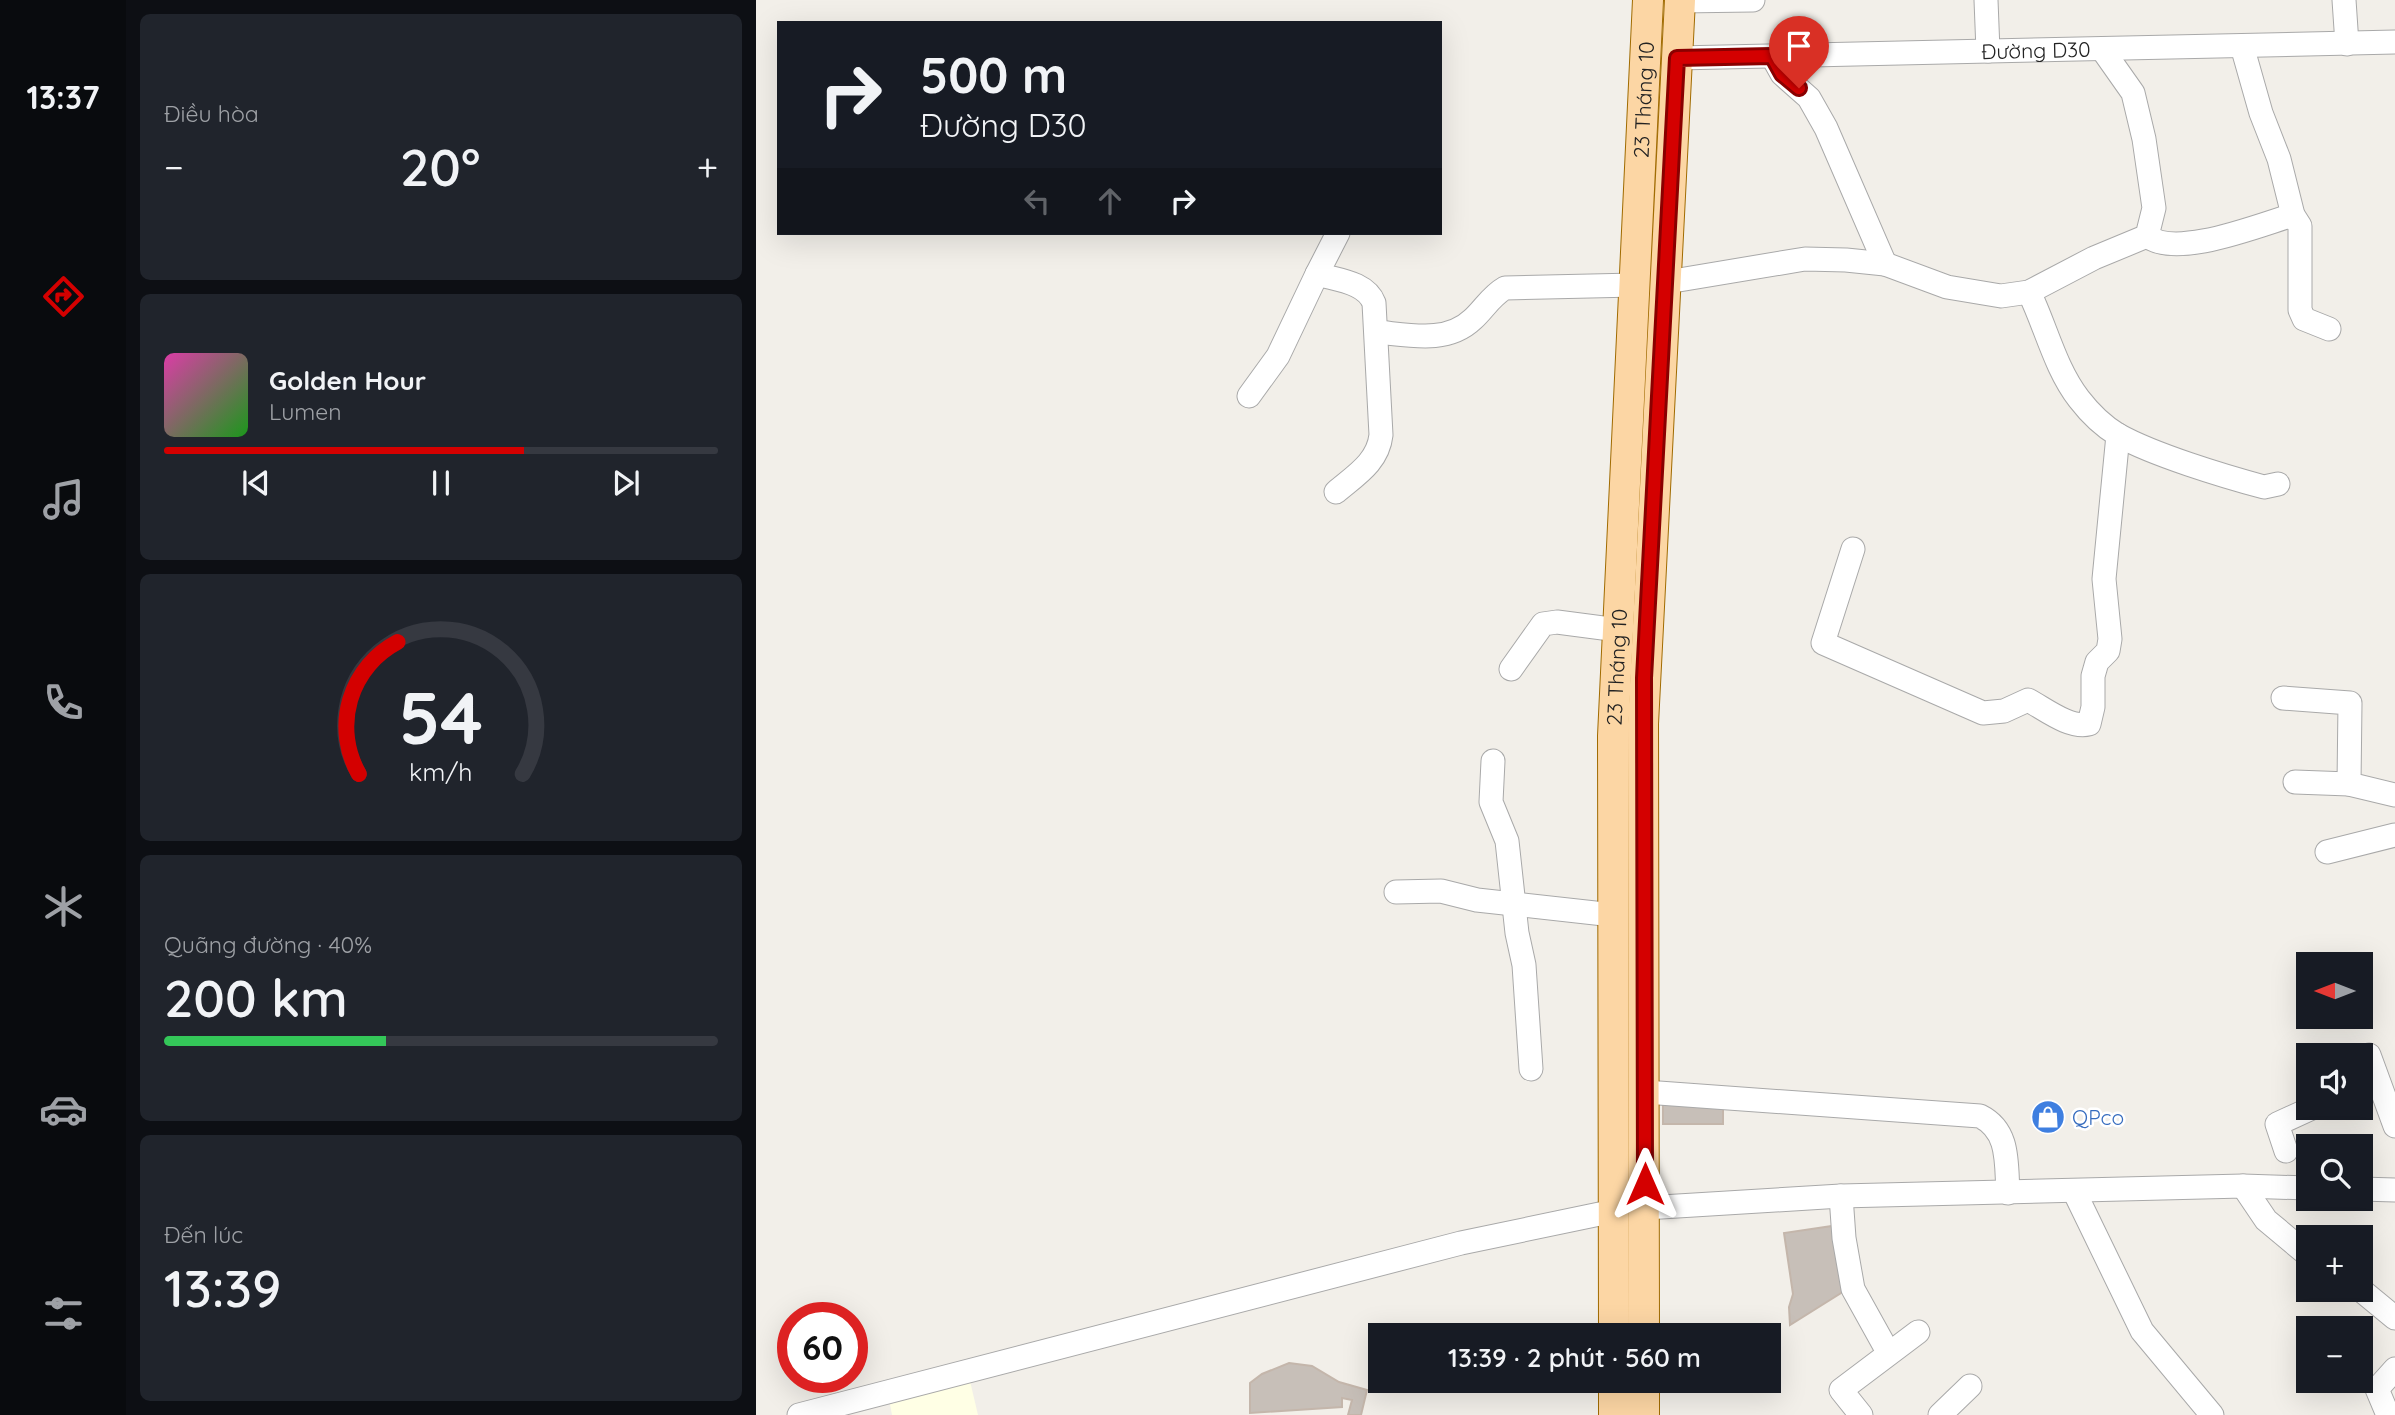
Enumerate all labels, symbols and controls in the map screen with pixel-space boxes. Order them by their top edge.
pin [1769,16,1829,88]
icon: arrive [1780,27,1818,65]
street label: Đường D30 [1981,36,2091,64]
street label: 23 Tháng 10 [1627,41,1659,159]
text: 500 m [920,44,1067,105]
icon: right [805,49,896,140]
text: 13:37 [26,77,100,117]
text: Điều hòa [164,99,259,128]
text: Đường D30 [920,105,1087,145]
text: 20° [400,134,480,199]
text: − [164,143,184,191]
text: + [697,143,718,191]
icon: left [1018,182,1056,220]
icon: ahead [1091,182,1129,220]
icon: right [1164,182,1202,220]
icon: directions [39,272,88,321]
text: Golden Hour [269,364,426,397]
text: Lumen [269,397,342,426]
icon: previous [237,464,275,502]
icon: pause [422,464,460,502]
icon: next [607,464,645,502]
icon: music [39,475,88,524]
street label: 23 Tháng 10 [1601,608,1632,726]
text: 54 [399,671,483,762]
icon: phone [39,678,88,727]
text: km/h [409,755,473,786]
icon: climate [39,882,88,931]
text: Quãng đường · 40% [164,930,372,959]
north arrow [2296,952,2373,1029]
map controls [2296,952,2373,1393]
text: 200 km [164,965,348,1030]
button: sound [2296,1043,2373,1120]
icon: car [39,1085,88,1134]
shop icon: QPco [2029,1098,2067,1136]
place label: QPco [2072,1104,2124,1130]
button: search [2296,1134,2373,1211]
position arrow [1608,1147,1682,1221]
text: Đến lúc [164,1220,243,1249]
button: + [2296,1225,2373,1302]
text: 13:39 [164,1255,281,1320]
icon: filters [39,1289,88,1338]
speed limit sign: 60 [777,1302,868,1393]
button: − [2296,1316,2373,1393]
text: 13:39 · 2 phút · 560 m [1448,1341,1701,1374]

